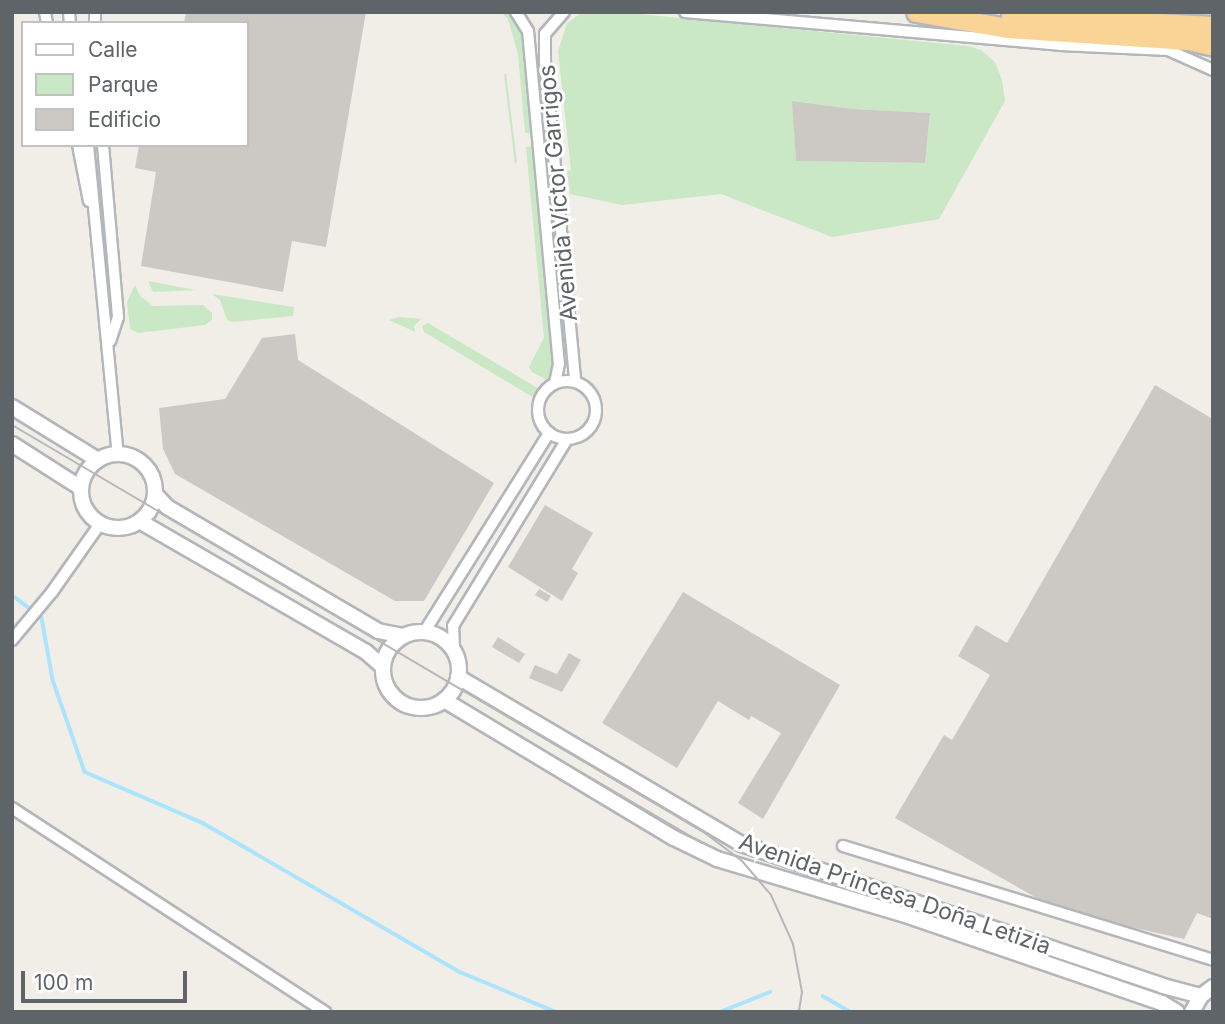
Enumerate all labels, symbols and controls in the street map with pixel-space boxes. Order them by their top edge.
legend [21,21,248,147]
text: Calle [88,37,138,62]
street label: Avenida Víctor Garrigos [533,64,583,322]
text: Parque [88,72,158,97]
text: Edificio [88,107,161,132]
street label: Avenida Princesa Doña Letizia [736,828,1054,960]
scale bar [24,958,191,1002]
text: 100 m [34,970,93,995]

